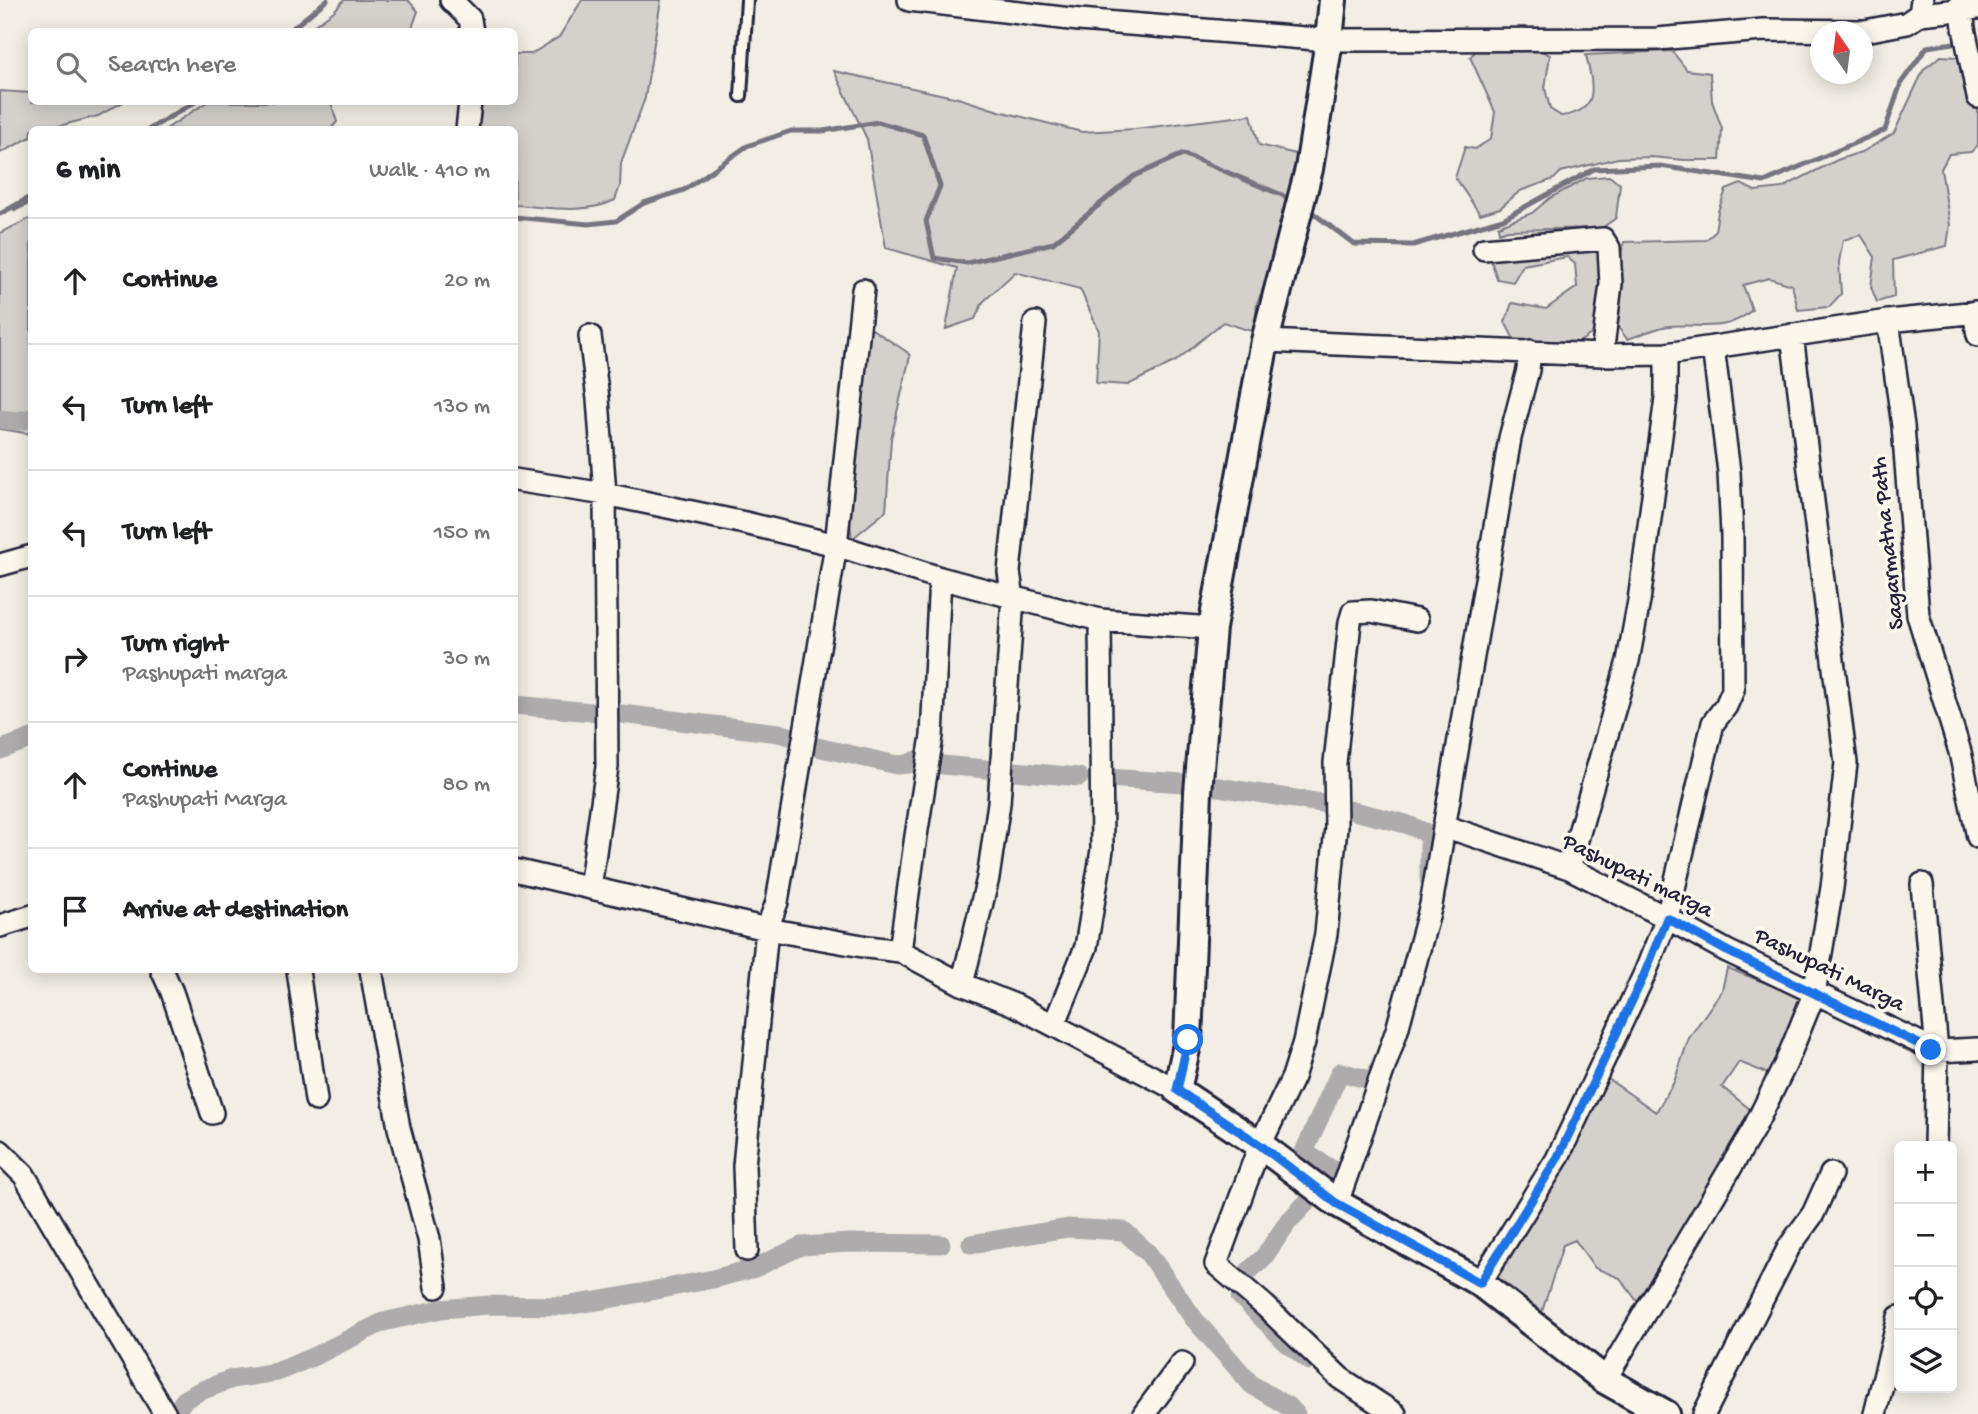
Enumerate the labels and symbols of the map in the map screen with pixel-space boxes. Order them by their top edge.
north arrow [1810,21,1873,84]
street label: Sagarmatha Path [1866,455,1912,631]
street label: Pashupati marga [1556,828,1718,926]
street label: Pashupati Marga [1749,923,1910,1020]
route start [1172,1024,1203,1055]
route end [1915,1034,1946,1065]

